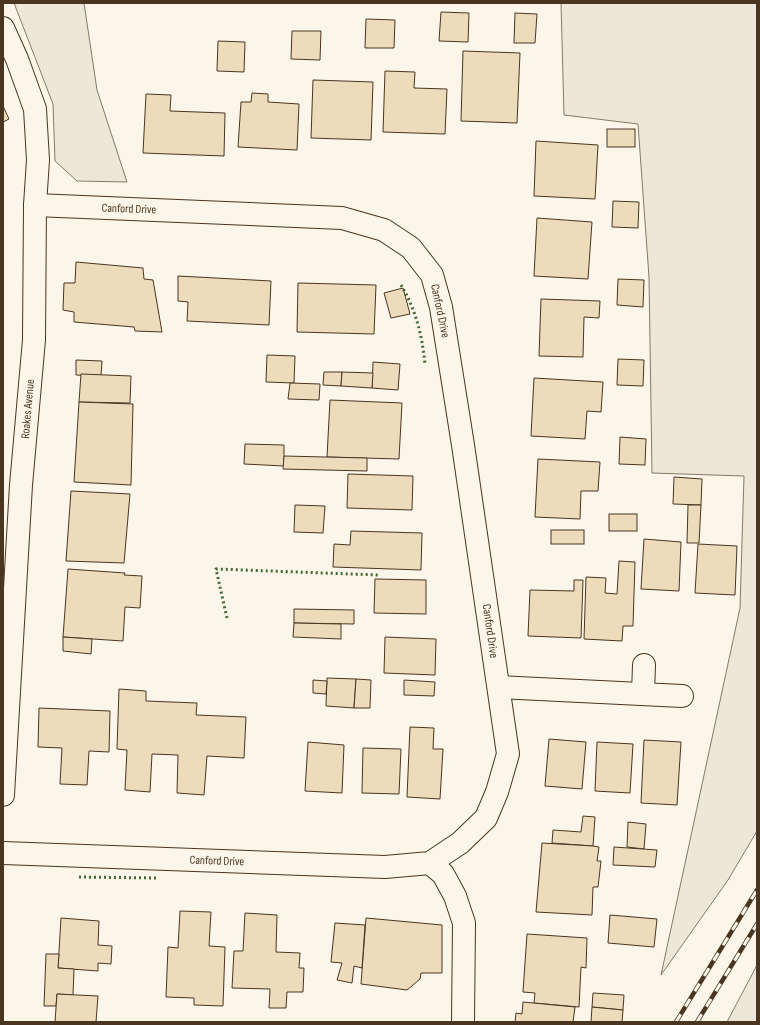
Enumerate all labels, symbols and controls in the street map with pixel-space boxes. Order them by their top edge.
street label: Canford Drive [101,201,157,217]
street label: Canford Drive [427,283,453,339]
street label: Roakes Avenue [18,378,38,439]
street label: Canford Drive [479,603,501,659]
street label: Canford Drive [189,853,245,869]

